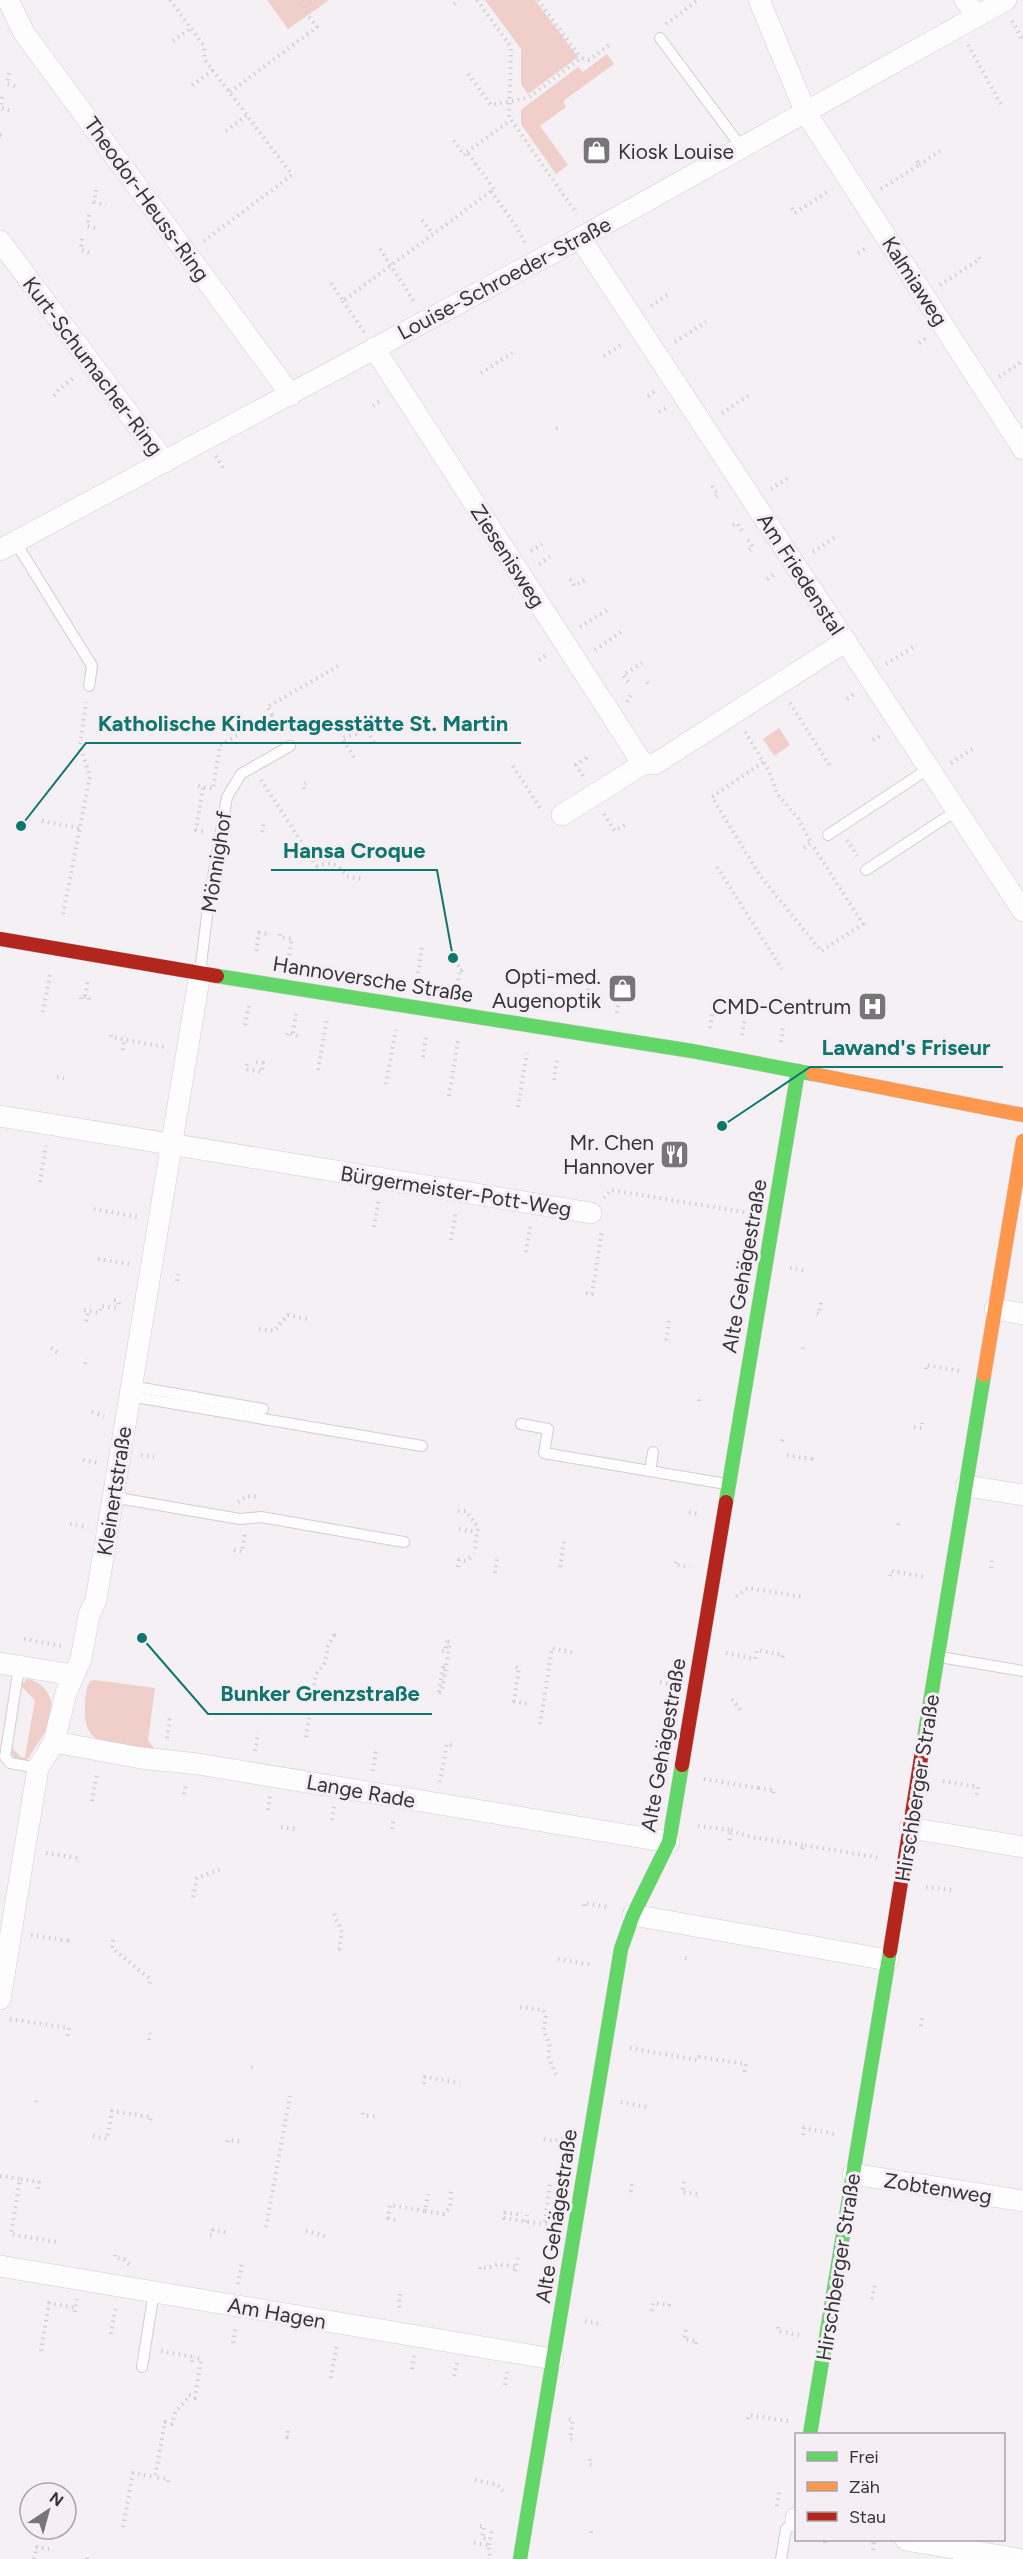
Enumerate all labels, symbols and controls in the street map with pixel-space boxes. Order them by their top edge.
street label: Theodor-Heuss-Ring [79,112,215,286]
shop icon: Kiosk Louise [581,135,613,167]
place label: Kiosk Louise [618,139,734,164]
street label: Louise-Schroeder-Straße [393,211,615,345]
street label: Kalmiaweg [877,232,953,330]
street label: Kurt-Schumacher-Ring [18,272,168,460]
street label: Ziesenisweg [466,500,550,612]
street label: Am Friedenstal [752,508,850,640]
callout: Katholische Kindertagesstätte St. Martin [86,703,521,743]
text: Katholische Kindertagesstätte St. Martin [98,710,508,737]
street label: Mönnighof [196,809,236,914]
callout: Hansa Croque [271,830,437,870]
text: Hansa Croque [283,837,425,864]
street label: Hannoversche Straße [271,951,475,1007]
place label: Opti-med. Augenoptik [492,964,602,1013]
shop icon: Opti-med. Augenoptik [606,972,638,1004]
hospital icon: CMD-Centrum [856,990,888,1022]
place label: CMD-Centrum [712,994,851,1019]
callout: Lawand's Friseur [810,1027,1003,1067]
text: Lawand's Friseur [822,1034,991,1061]
place label: Mr. Chen Hannover [563,1130,654,1179]
restaurant icon: Mr. Chen Hannover [659,1138,691,1170]
street label: Bürgermeister-Pott-Weg [339,1160,573,1222]
street label: Alte Gehägestraße [716,1177,772,1355]
street label: Kleinertstraße [91,1424,137,1558]
street label: Alte Gehägestraße [635,1656,691,1834]
callout: Bunker Grenzstraße [208,1674,432,1714]
text: Bunker Grenzstraße [220,1680,420,1707]
street label: Hirschberger Straße [890,1692,944,1884]
street label: Lange Rade [305,1769,417,1813]
street label: Alte Gehägestraße [530,2127,582,2305]
street label: Zobtenweg [882,2167,994,2209]
street label: Hirschberger Straße [811,2171,865,2363]
street label: Am Hagen [226,2292,328,2334]
legend [795,2433,1005,2541]
text: Frei [849,2446,879,2468]
text: Zäh [849,2476,880,2498]
north arrow [18,2481,78,2541]
text: N [46,2488,67,2511]
text: Stau [849,2506,886,2528]

